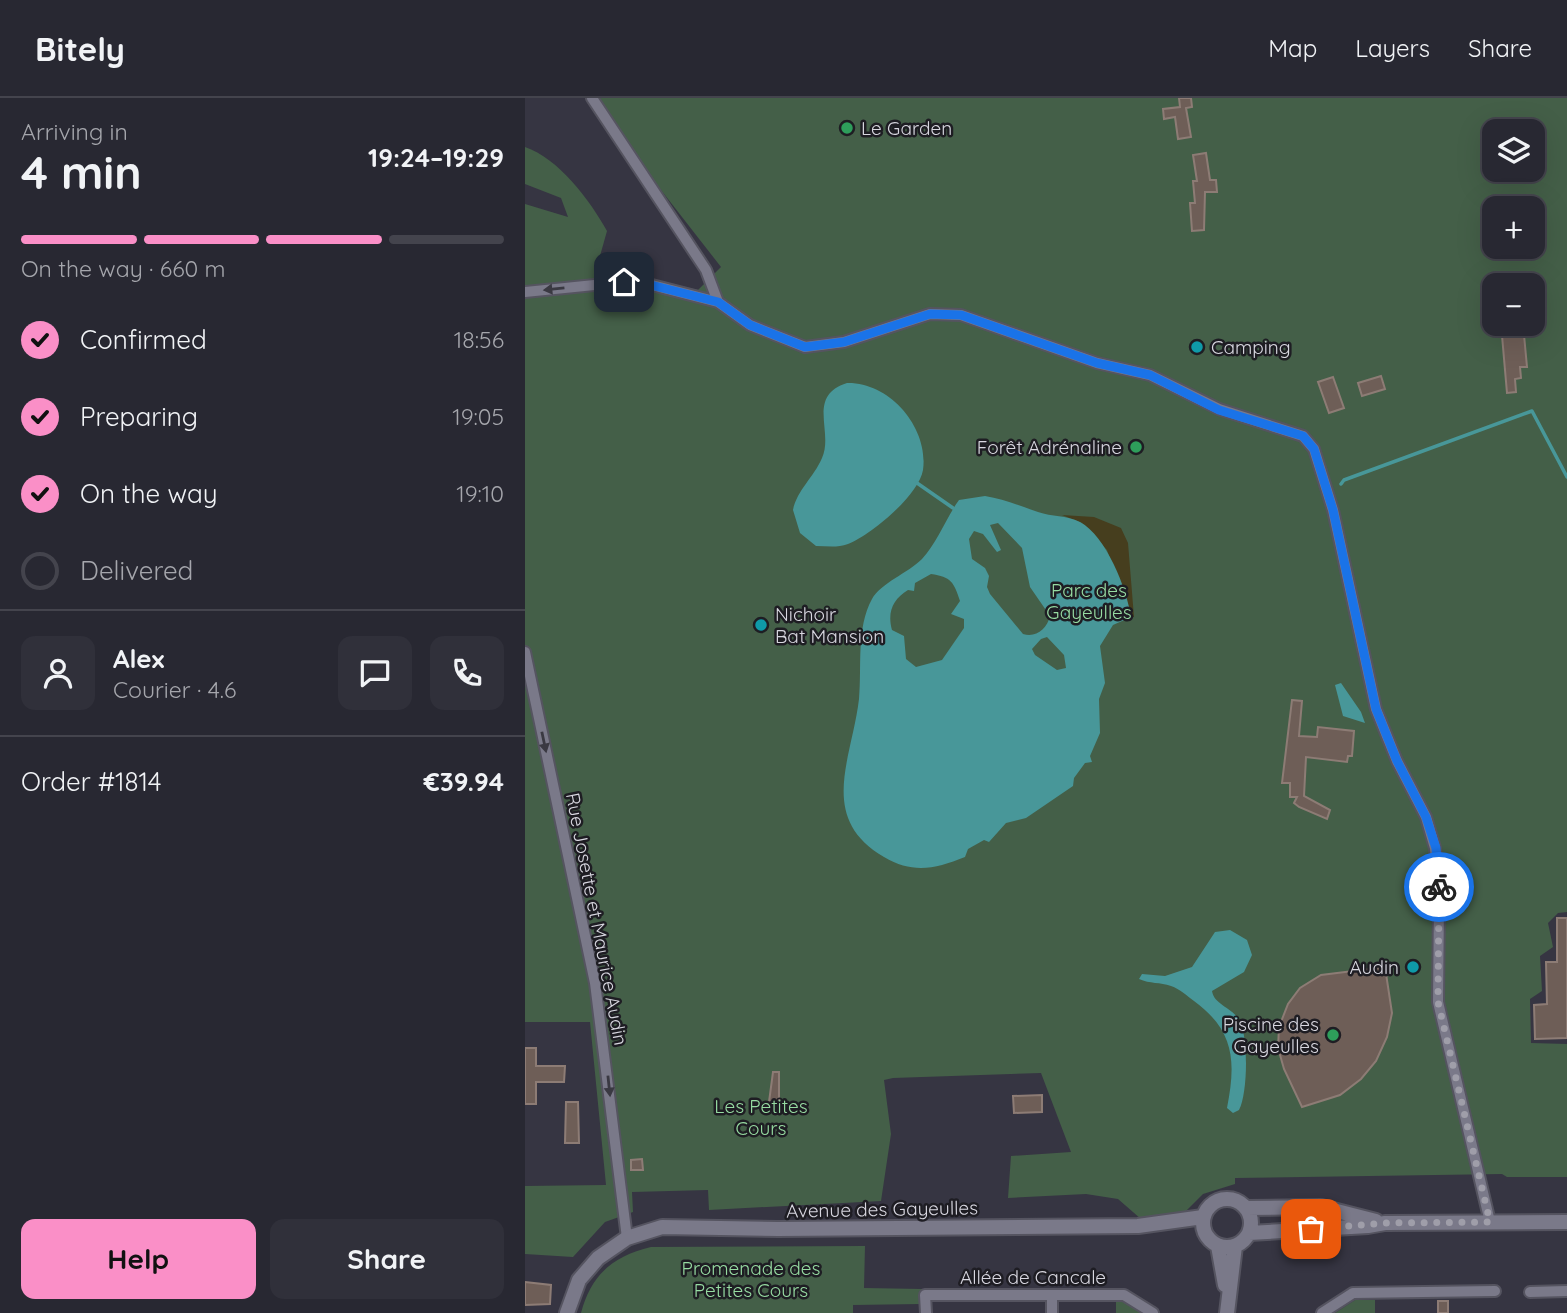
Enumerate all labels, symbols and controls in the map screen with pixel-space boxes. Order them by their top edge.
text: Bitely [35,28,125,69]
text: Map [1268,33,1317,63]
text: Layers [1355,33,1430,63]
text: Share [1468,33,1532,63]
place label: Le Garden [861,116,952,140]
text: Arriving in [21,117,128,146]
map controls [1482,119,1545,336]
button: layers [1482,119,1545,182]
marker: Le Garden [839,120,855,136]
text: 19:24–19:29 [368,141,504,174]
text: 4 min [21,143,142,201]
button: + [1482,196,1545,259]
pin [594,252,654,312]
text: On the way · 660 m [21,254,225,283]
icon: home [605,263,643,301]
button: − [1482,273,1545,336]
one-way arrow [543,284,565,295]
icon: check [21,321,59,359]
text: Confirmed [80,323,207,356]
text: 18:56 [454,325,504,354]
place label: Camping [1211,335,1291,359]
marker: Camping [1189,339,1205,355]
icon: check [21,398,59,436]
text: Preparing [80,400,198,433]
text: 19:05 [452,402,504,431]
place label: Forêt Adrénaline [977,435,1122,459]
marker: Forêt Adrénaline [1128,439,1144,455]
icon: check [21,475,59,513]
text: On the way [80,477,218,510]
text: 19:10 [456,479,504,508]
text: Delivered [80,554,193,587]
park label: Parc des Gayeulles [1046,578,1132,624]
place label: Nichoir Bat Mansion [775,602,884,648]
marker: Nichoir Bat Mansion [753,617,769,633]
button: person [21,636,95,710]
button: chat [338,636,412,710]
button: phone [430,636,504,710]
text: Alex [113,642,164,675]
text: Courier · 4.6 [113,675,236,704]
one-way arrow [539,731,550,753]
text: Order #1814 [21,765,162,798]
text: €39.94 [423,765,504,798]
street label: Rue Josette et Maurice Audin [561,791,633,1047]
courier [1404,852,1474,922]
icon: bike [1420,868,1458,906]
place label: Audin [1350,955,1399,979]
marker: Audin [1405,959,1421,975]
place label: Piscine des Gayeulles [1223,1012,1319,1058]
marker: Piscine des Gayeulles [1325,1027,1341,1043]
one-way arrow [604,1075,615,1097]
park label: Les Petites Cours [714,1094,808,1140]
street label: Avenue des Gayeulles [786,1195,978,1223]
pin [1281,1199,1341,1259]
icon: bag [1292,1210,1330,1248]
button: Help [21,1219,256,1299]
button: Share [270,1219,504,1299]
park label: Promenade des Petites Cours [682,1256,821,1302]
street label: Allée de Cancale [960,1265,1106,1289]

